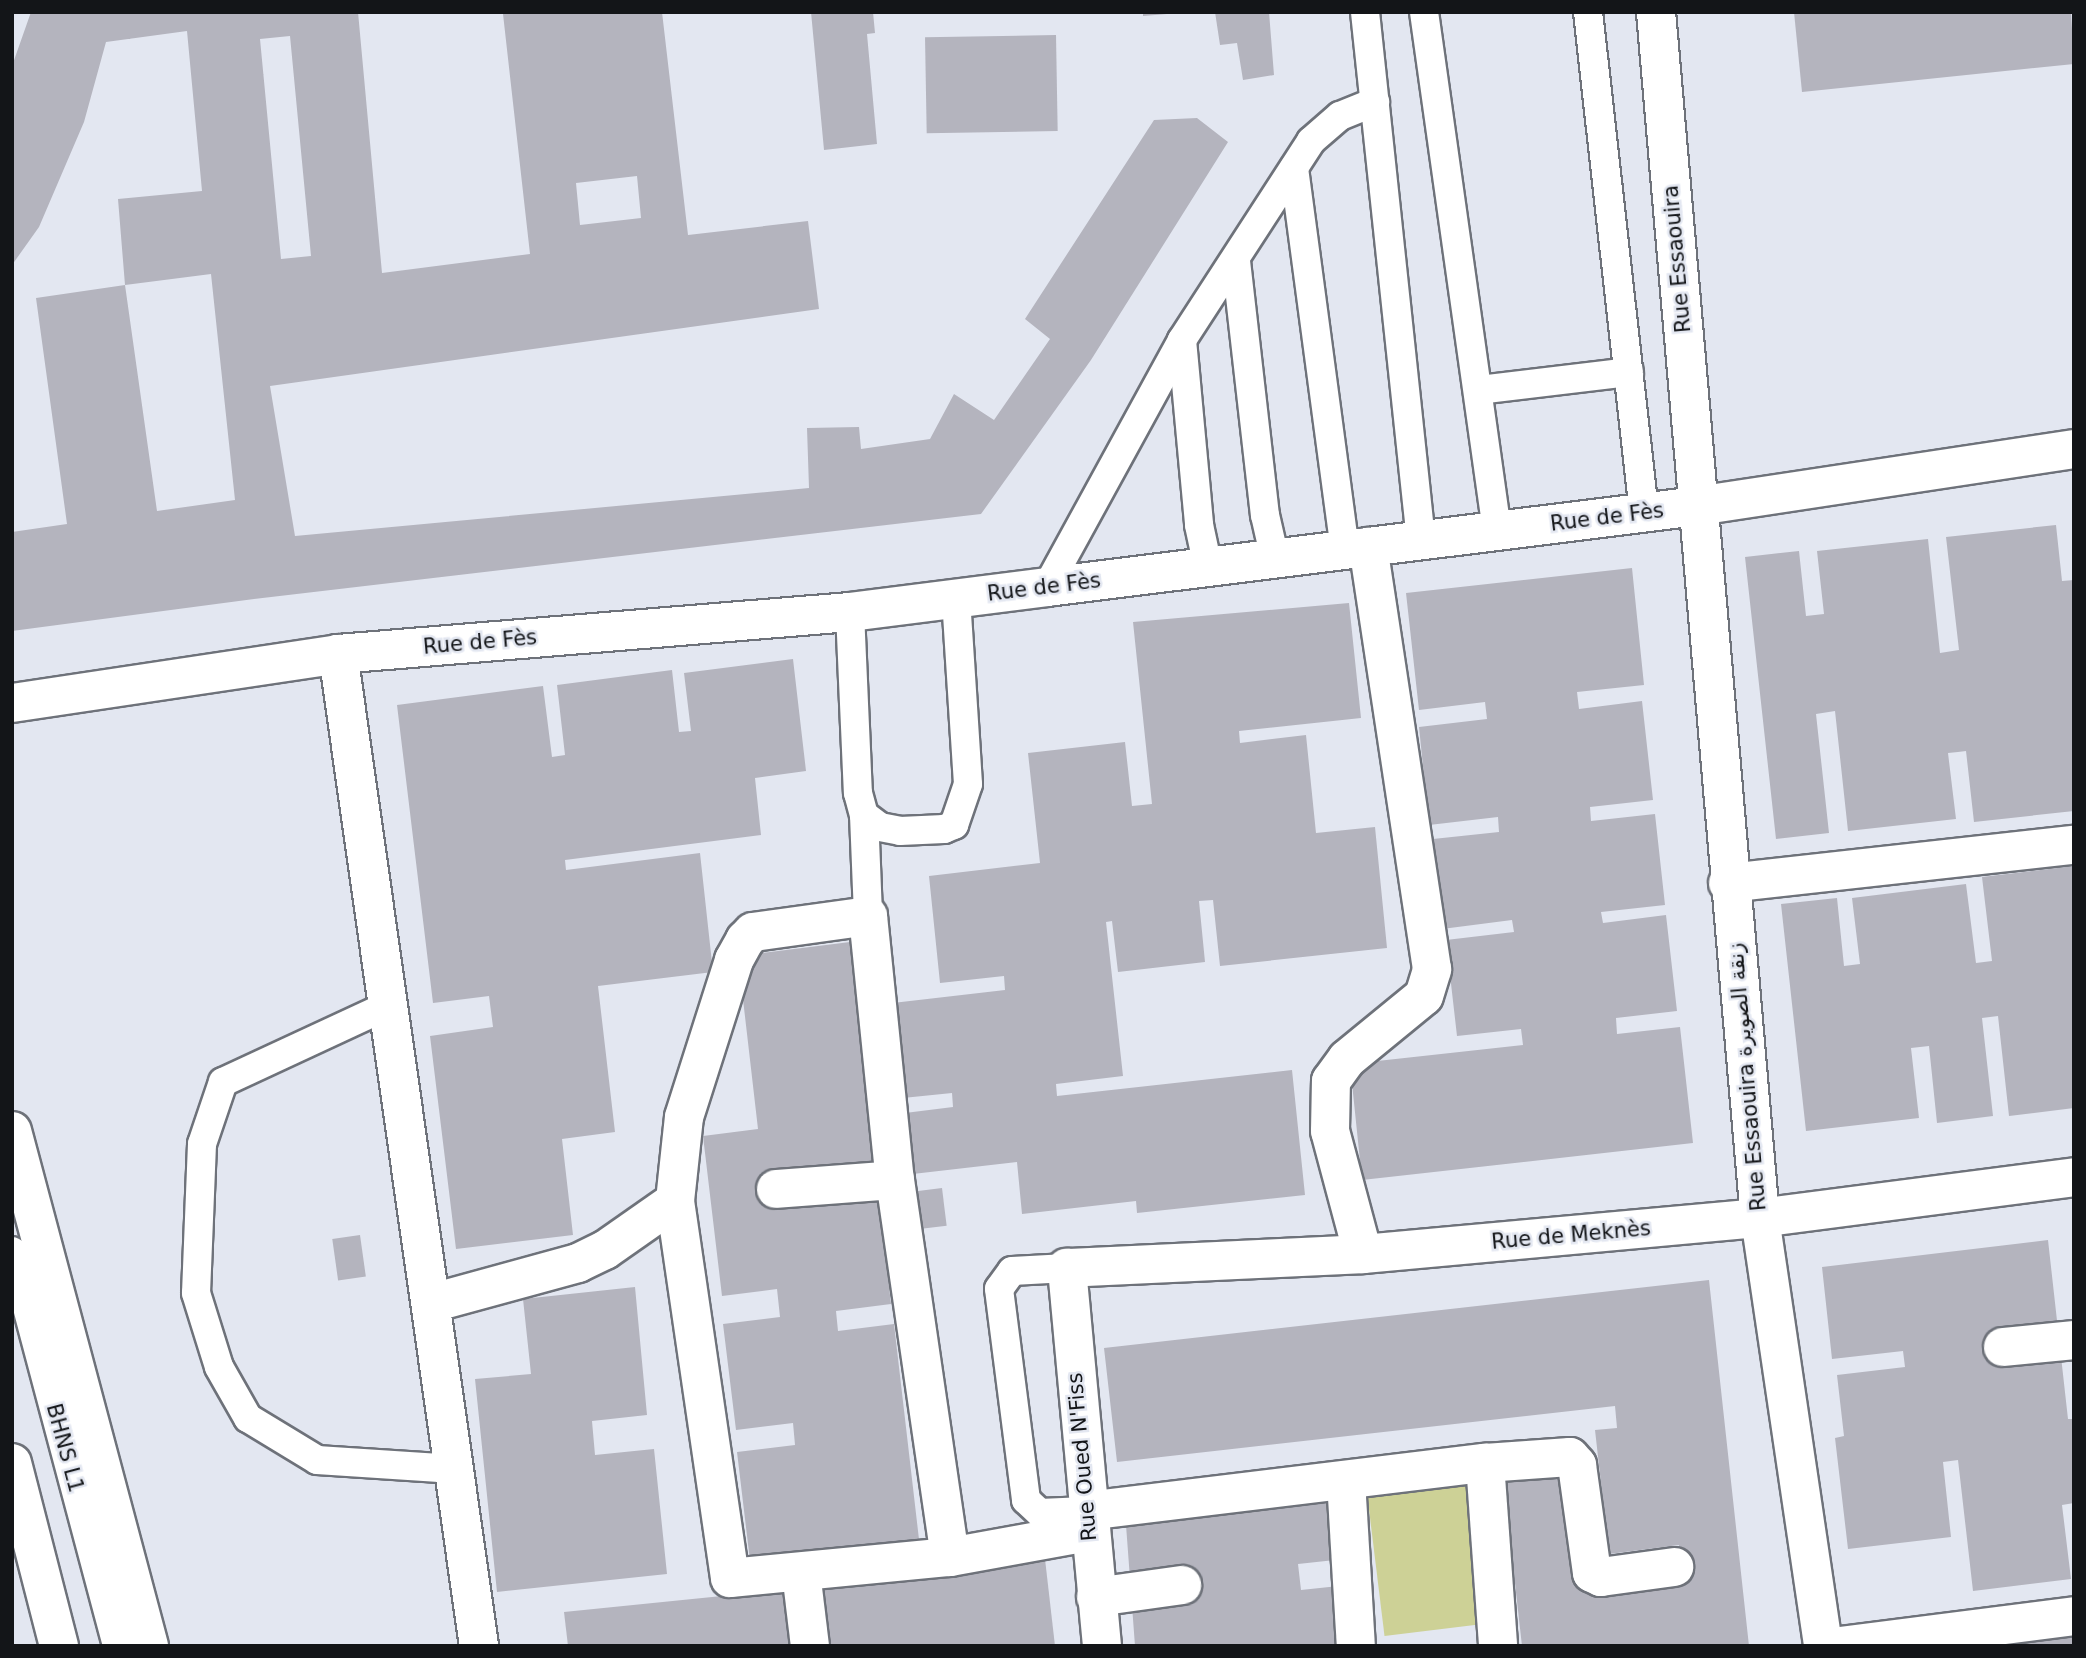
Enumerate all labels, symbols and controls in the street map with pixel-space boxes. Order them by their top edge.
street label: Rue Essaouira [1658,184,1696,334]
street label: Rue de Fès [1549,498,1665,536]
street label: Rue de Fès [986,568,1102,606]
street label: Rue de Fès [422,624,538,660]
street label: Rue Essaouira زنقة الصويرة [1723,942,1771,1212]
street label: Rue de Meknès [1490,1215,1652,1255]
street label: Rue Oued N'Fiss [1062,1372,1102,1542]
street label: BHNS L1 [41,1401,89,1495]

